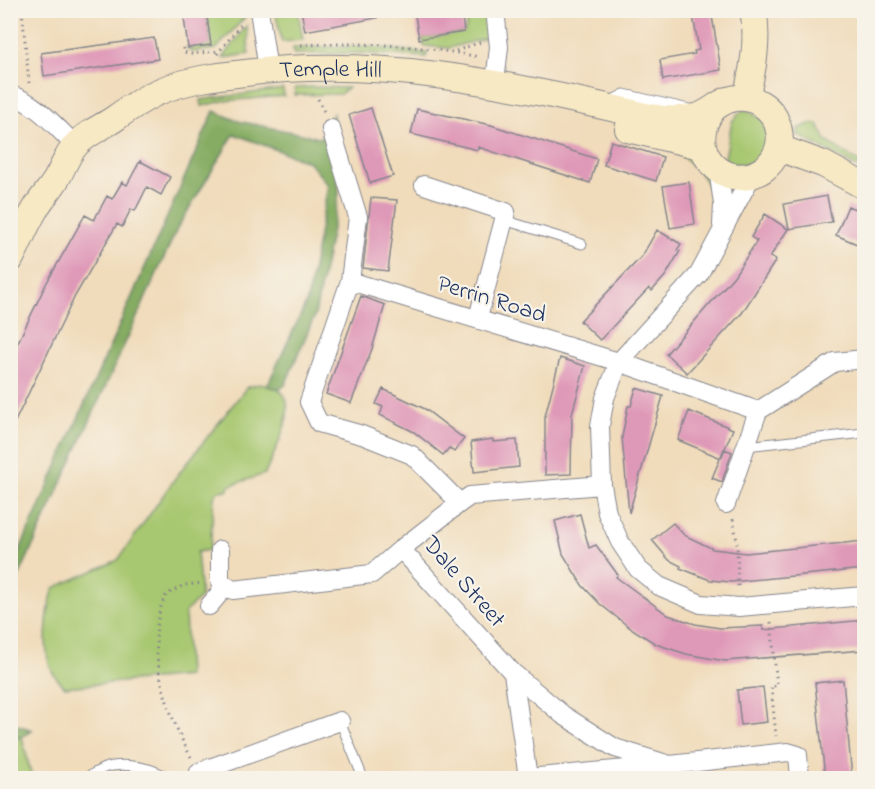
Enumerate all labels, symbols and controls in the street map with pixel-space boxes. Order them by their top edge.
street label: Temple Hill [278,53,383,90]
street label: Perrin Road [432,267,551,334]
street label: Dale Street [413,528,513,636]

